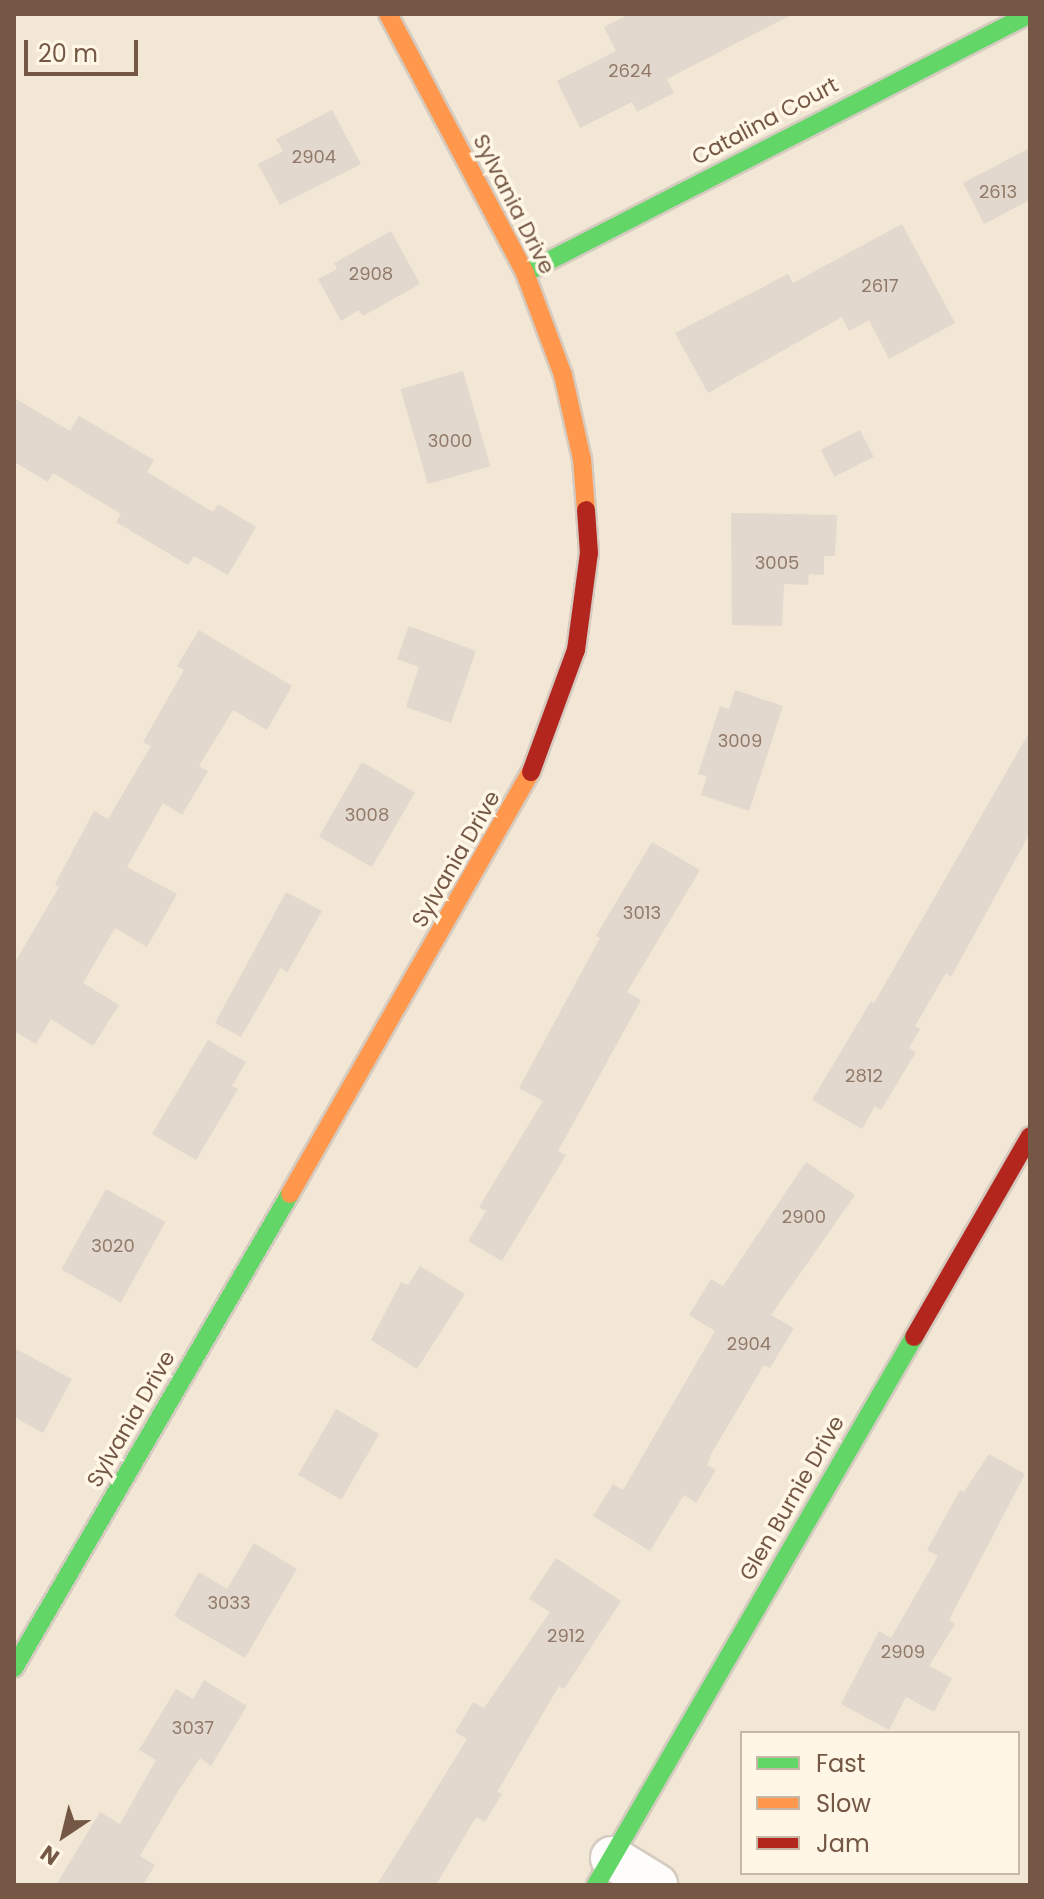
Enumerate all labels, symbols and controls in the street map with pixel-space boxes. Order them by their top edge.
scale bar [28,24,142,74]
text: 20 m [38,37,98,70]
house number: 2624 [608,60,652,82]
street label: Catalina Court [687,71,843,171]
street label: Sylvania Drive [467,130,561,278]
house number: 2904 [292,146,336,168]
house number: 2613 [979,181,1017,203]
house number: 2908 [349,263,393,285]
house number: 2617 [861,275,899,297]
house number: 3000 [428,430,472,452]
house number: 3005 [755,552,799,574]
house number: 3009 [718,730,762,752]
street label: Sylvania Drive [406,786,506,932]
house number: 3008 [345,804,389,826]
house number: 3013 [623,902,661,924]
house number: 2812 [845,1065,883,1087]
house number: 2900 [782,1206,826,1228]
house number: 3020 [91,1235,135,1257]
house number: 2904 [727,1333,771,1355]
street label: Sylvania Drive [81,1346,181,1492]
street label: Glen Burnie Drive [734,1411,850,1585]
house number: 3033 [207,1592,251,1614]
house number: 2912 [547,1625,585,1647]
house number: 2909 [881,1641,925,1663]
house number: 3037 [172,1717,214,1739]
legend [740,1731,1020,1875]
text: Fast [816,1747,866,1780]
text: Slow [816,1787,871,1820]
north arrow [24,1795,104,1875]
text: Jam [816,1827,870,1860]
text: N [34,1838,66,1873]

